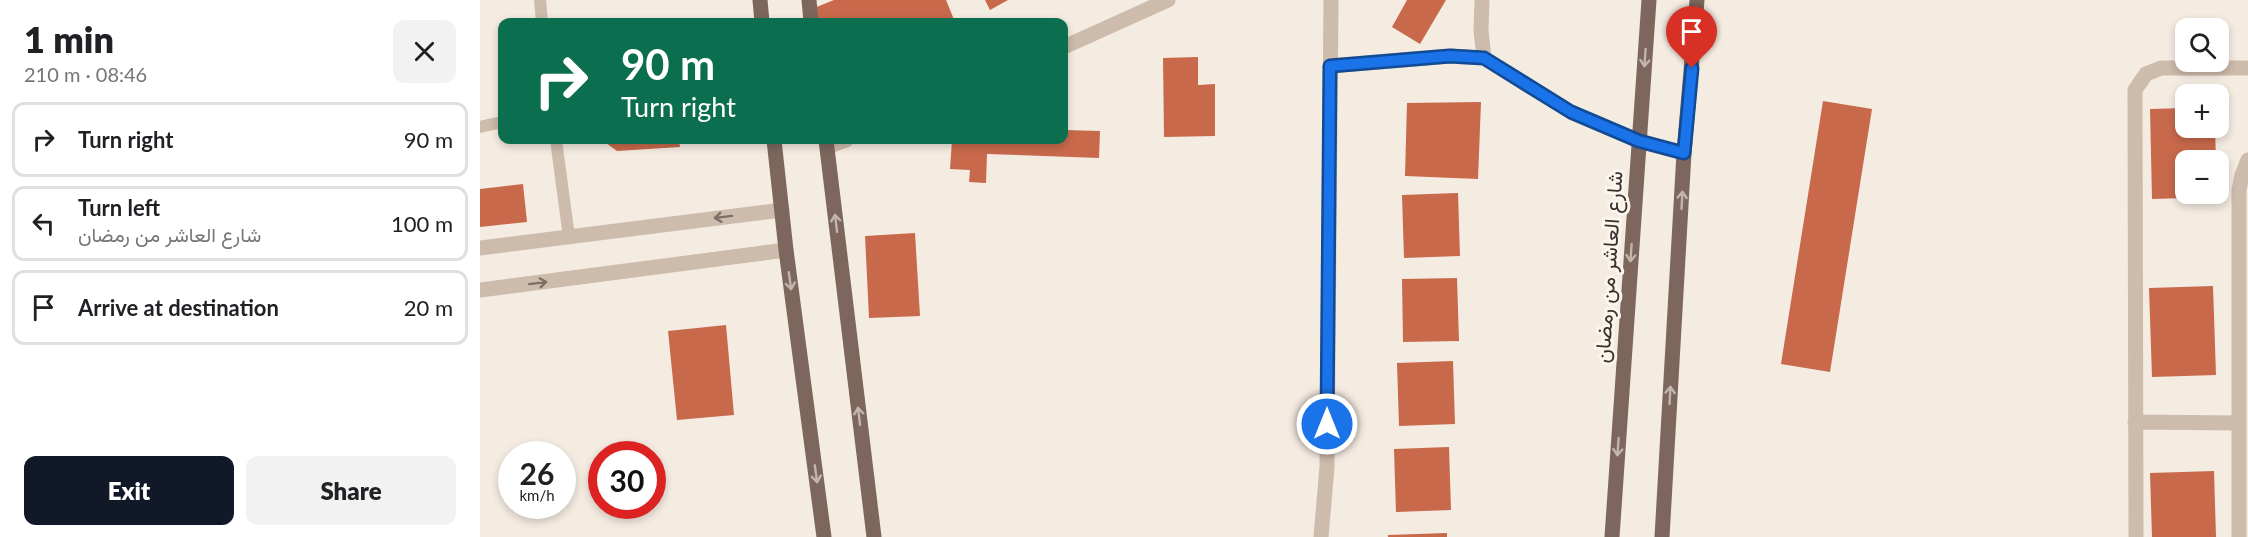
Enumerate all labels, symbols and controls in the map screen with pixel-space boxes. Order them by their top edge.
pin [1666,6,1717,68]
icon: arrive [1675,15,1708,48]
text: 1 min [24,17,114,61]
map controls [2175,18,2229,204]
button: search [2175,18,2229,72]
button: close [393,20,456,83]
text: 90 m [621,39,715,89]
icon: right [522,42,600,120]
one-way arrow [1639,48,1650,68]
text: 210 m · 08:46 [24,62,147,86]
button: + [2175,84,2229,138]
text: Turn right [621,90,736,123]
icon: right [27,123,60,156]
text: Turn right [78,126,173,153]
text: 90 m [404,126,453,153]
button: − [2175,150,2229,204]
street label: شارع العاشر من رمضان [1588,170,1630,364]
one-way arrow [1676,191,1687,211]
text: Turn left [78,194,160,221]
icon: left [27,207,60,240]
text: 100 m [391,210,453,237]
one-way arrow [714,212,734,223]
one-way arrow [830,213,841,233]
text: شارع العاشر من رمضان [78,222,261,246]
one-way arrow [1625,242,1636,262]
one-way arrow [784,271,795,291]
one-way arrow [528,278,547,289]
icon: arrive [27,291,60,324]
text: Arrive at destination [78,294,279,321]
text: 20 m [404,294,453,321]
one-way arrow [1665,385,1676,405]
position arrow [1295,392,1359,456]
one-way arrow [853,407,864,427]
one-way arrow [1612,437,1623,457]
speed limit sign: 30 [588,441,666,519]
text: 26 [520,455,554,491]
button: Exit [24,456,234,525]
button: Share [246,456,456,525]
one-way arrow [810,464,821,484]
text: km/h [519,486,555,504]

